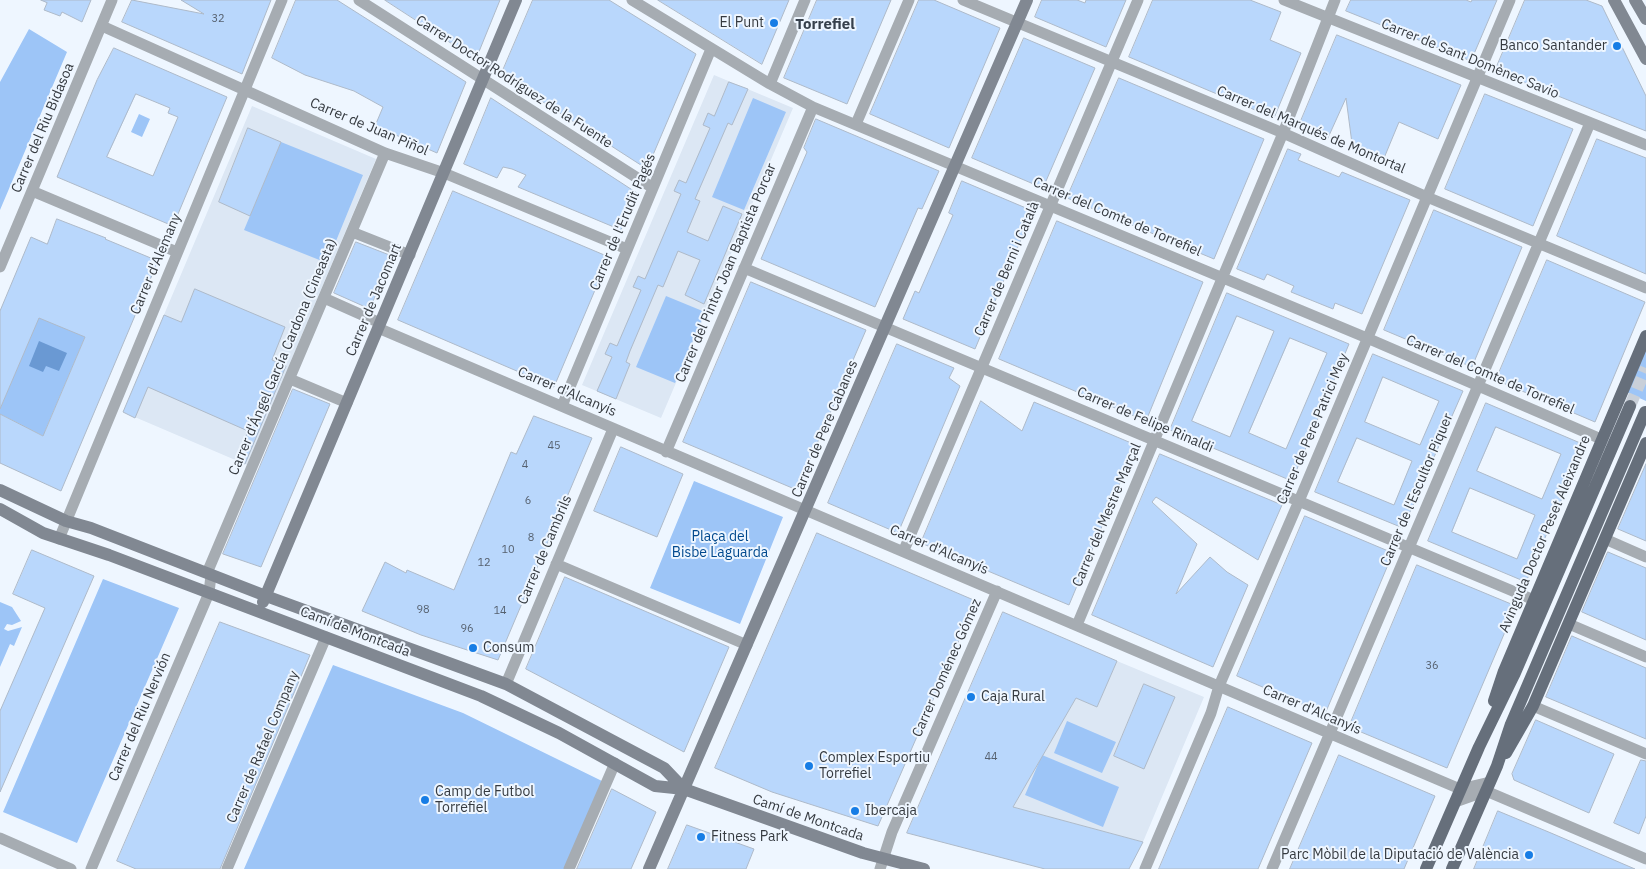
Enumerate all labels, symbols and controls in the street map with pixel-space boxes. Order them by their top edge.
house number: 32 [211,12,225,26]
street label: Carrer Doctor Rodríguez de la Fuente [412,12,616,152]
place label: El Punt [719,15,764,31]
district label: Torrefiel [795,16,855,34]
street label: Carrer de Sant Domènec Savio [1379,16,1561,102]
marker: El Punt [768,17,780,29]
place label: Banco Santander [1499,38,1607,54]
marker: Banco Santander [1611,40,1623,52]
street label: Carrer del Riu Bidasoa [8,61,78,195]
street label: Carrer del Marqués de Montortal [1214,82,1408,178]
street label: Carrer de Juan Piñol [307,94,431,160]
street label: Carrer de l'Erudit Pagés [586,151,660,293]
street label: Carrer del Pintor Joan Baptista Porcar [672,161,780,385]
street label: Carrer del Comte de Torrefiel [1030,174,1204,260]
street label: Carrer de Berni i Català [971,199,1043,339]
street label: Carrer d'Alemany [127,211,185,317]
street label: Carrer d'Ángel García Cardona (Cineasta) [225,236,341,478]
street label: Carrer de Jacomart [343,241,405,359]
street label: Carrer del Comte de Torrefiel [1403,332,1577,418]
street label: Carrer de Pere Patrici Mey [1273,351,1353,507]
street label: Carrer de Pere Cabanes [788,358,862,500]
street label: Carrer d'Alcanyís [515,364,619,420]
street label: Carrer de Felipe Rinaldi [1074,384,1216,456]
street label: Carrer de l'Escultor Piquer [1377,411,1457,569]
street label: Avinguda Doctor Peset Aleixandre [1496,433,1594,635]
house number: 45 [547,439,561,453]
street label: Carrer del Mestre Marçal [1069,441,1145,589]
house number: 4 [522,458,528,472]
street label: Carrer de Cambrils [514,493,576,607]
house number: 6 [525,494,531,508]
street label: Carrer d'Alcanyís [887,522,991,578]
park label: Plaça del Bisbe Laguarda [672,529,768,562]
house number: 8 [528,531,534,545]
house number: 10 [501,543,515,557]
house number: 12 [477,556,491,570]
street label: Carrer Doménec Gómez [909,596,985,740]
street label: Camí de Montcada [298,603,412,661]
house number: 98 [416,603,430,617]
house number: 14 [493,604,507,618]
house number: 96 [460,622,474,636]
place label: Consum [483,640,534,656]
marker: Consum [467,642,479,654]
street label: Carrer del Riu Nervión [105,650,175,784]
house number: 36 [1425,659,1439,673]
street label: Carrer de Rafael Company [223,668,303,826]
street label: Carrer d'Alcanyís [1260,682,1364,738]
place label: Caja Rural [981,689,1045,705]
marker: Caja Rural [965,691,977,703]
place label: Complex Esportiu Torrefiel [819,750,930,782]
house number: 44 [984,750,998,764]
marker: Complex Esportiu Torrefiel [803,760,815,772]
place label: Camp de Futbol Torrefiel [435,784,534,816]
street label: Camí de Montcada [750,791,866,845]
marker: Camp de Futbol Torrefiel [419,794,431,806]
place label: Ibercaja [865,803,917,819]
marker: Ibercaja [849,805,861,817]
place label: Fitness Park [711,829,788,845]
marker: Fitness Park [695,831,707,843]
place label: Parc Mòbil de la Diputació de València [1281,847,1519,863]
marker: Parc Mòbil de la Diputació de València [1523,849,1535,861]

